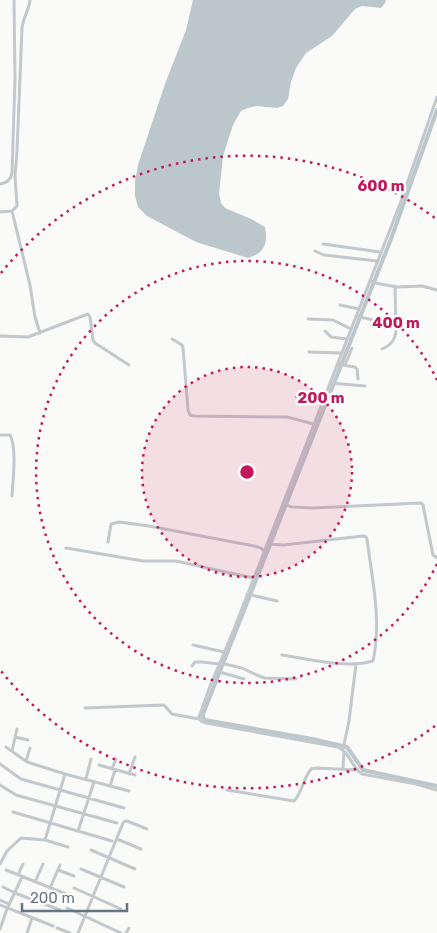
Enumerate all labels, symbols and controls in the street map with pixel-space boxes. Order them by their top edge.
text: 600 m [357,177,405,195]
text: 400 m [372,314,420,332]
text: 200 m [297,389,345,407]
centre of rings [238,463,256,481]
scale bar [22,880,128,912]
text: 200 m [30,889,75,907]

